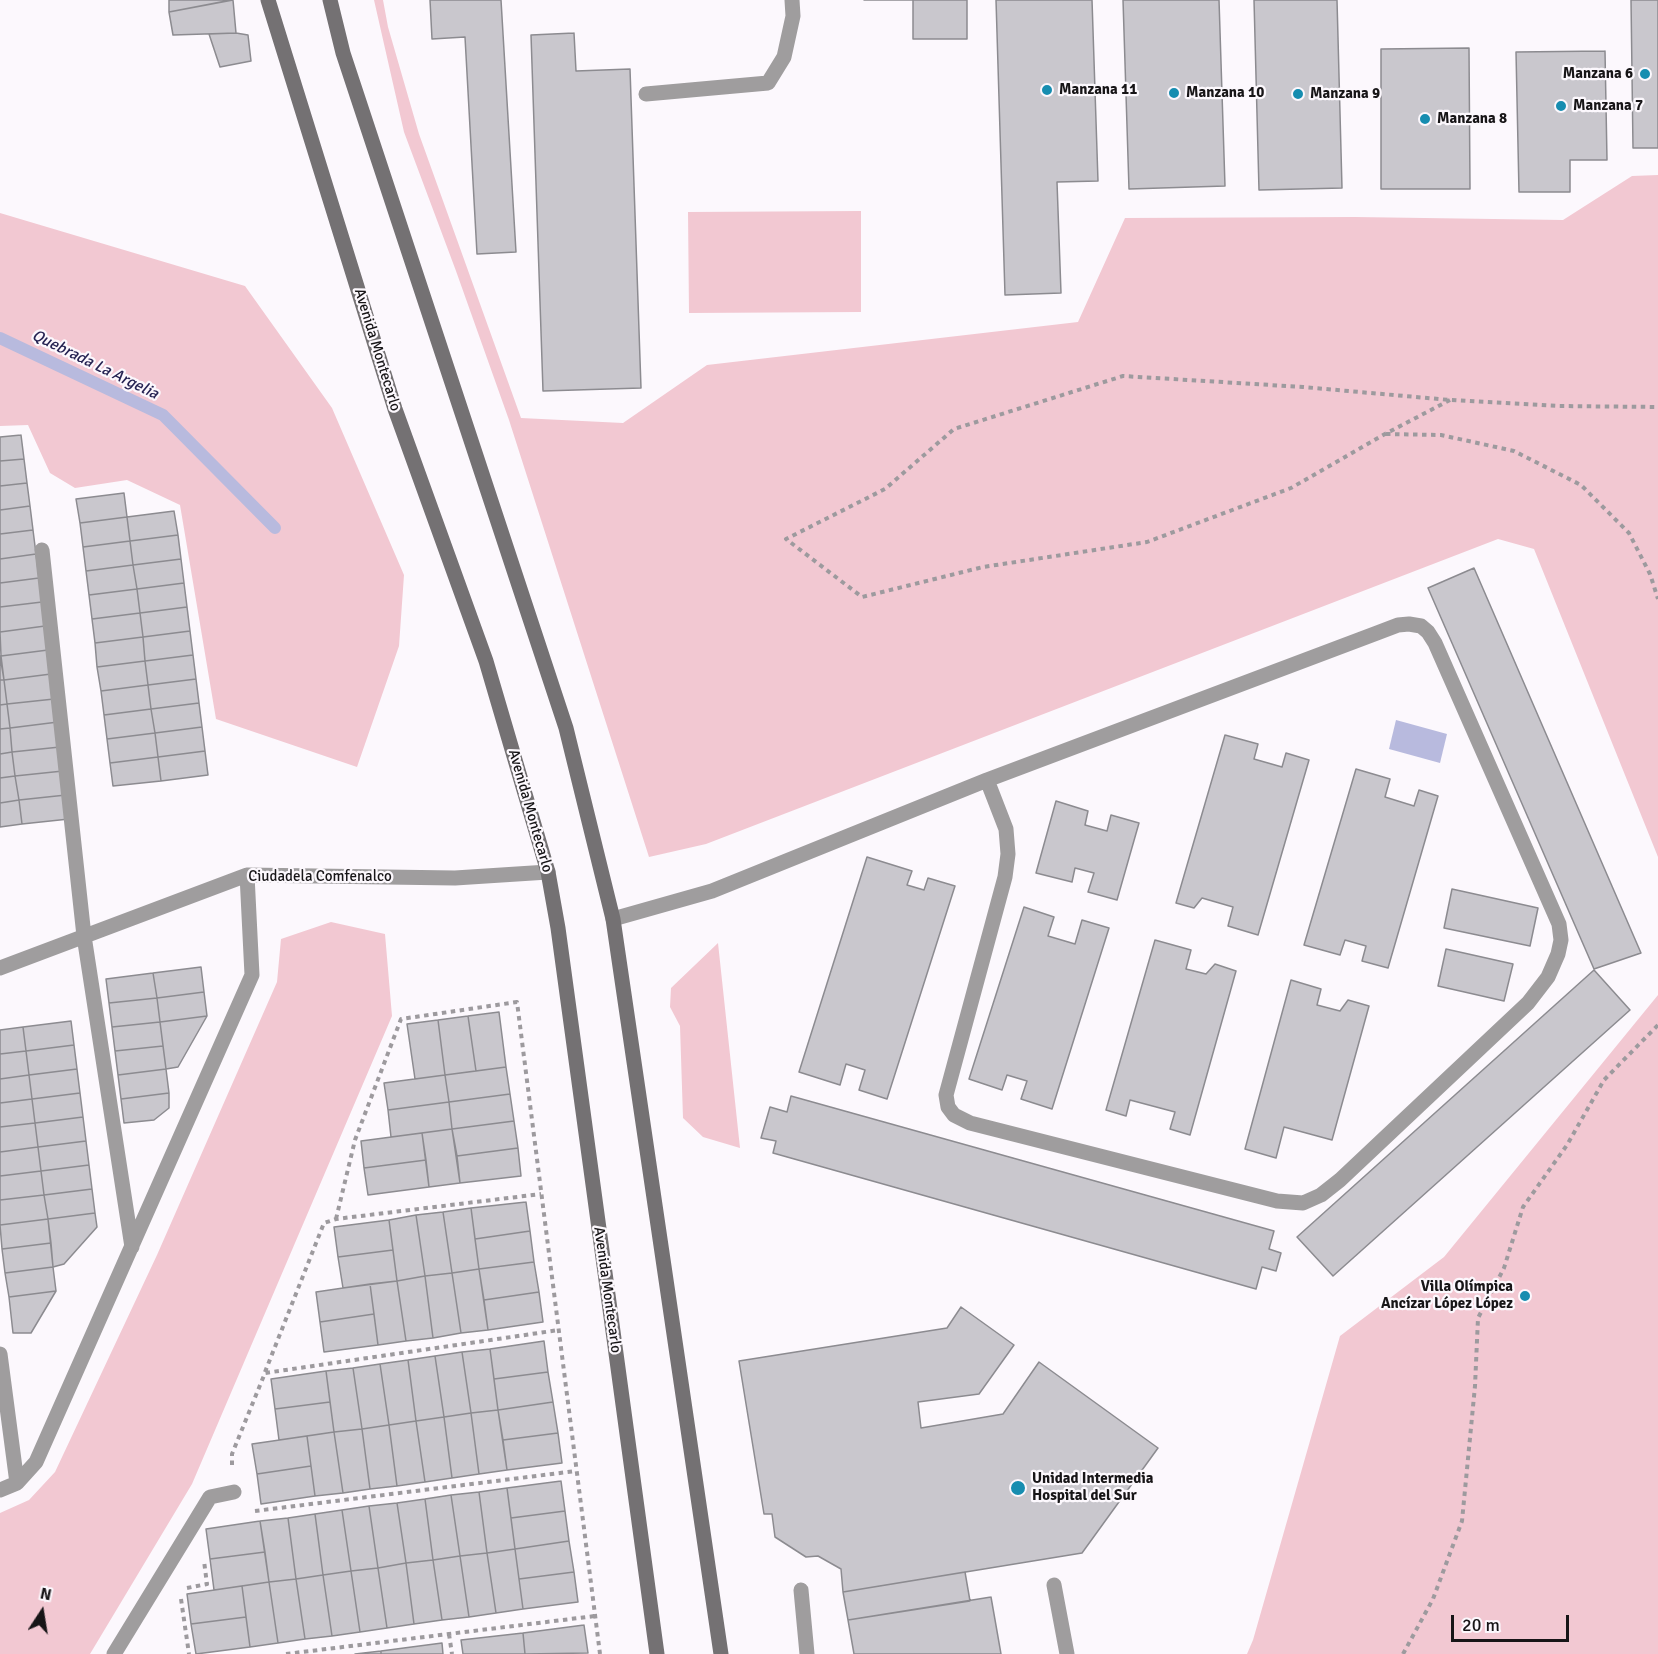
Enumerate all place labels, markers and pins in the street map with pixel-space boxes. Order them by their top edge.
place label: Manzana 6 [1563,65,1633,83]
marker: Manzana 6 [1638,67,1652,81]
place label: Manzana 11 [1059,81,1137,99]
marker: Manzana 11 [1040,83,1054,97]
place label: Manzana 10 [1186,84,1264,102]
place label: Manzana 9 [1310,85,1380,103]
marker: Manzana 10 [1167,86,1181,100]
marker: Manzana 9 [1291,87,1305,101]
place label: Manzana 7 [1573,97,1643,115]
marker: Manzana 7 [1554,99,1568,113]
place label: Manzana 8 [1437,110,1507,128]
marker: Manzana 8 [1418,112,1432,126]
place label: Villa Olímpica Ancízar López López [1381,1278,1513,1313]
marker: Villa Olímpica Ancízar López López [1518,1289,1532,1303]
place label: Unidad Intermedia Hospital del Sur [1032,1470,1154,1505]
marker: Unidad Intermedia Hospital del Sur [1009,1479,1027,1497]

